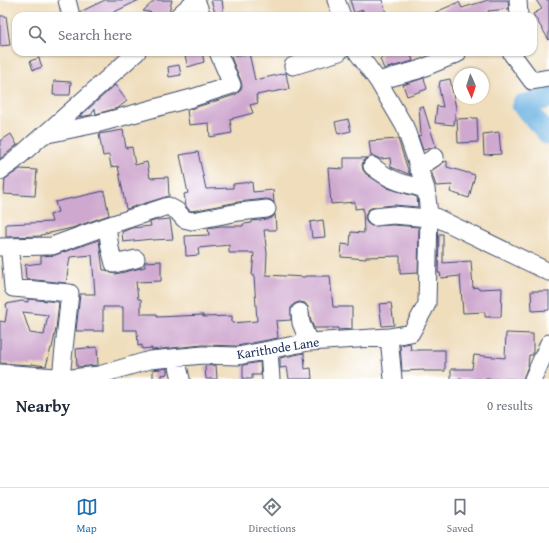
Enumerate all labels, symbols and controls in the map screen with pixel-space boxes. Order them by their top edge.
search box [12,12,537,56]
icon: search [26,23,48,45]
text: Search here [58,24,132,45]
north arrow [453,68,489,104]
street label: Karithode Lane [235,332,321,364]
text: Nearby [16,393,70,418]
text: 0 results [487,396,533,415]
tab: Map [76,496,98,536]
tab: Directions [249,496,296,536]
tab: Saved [447,496,473,536]

